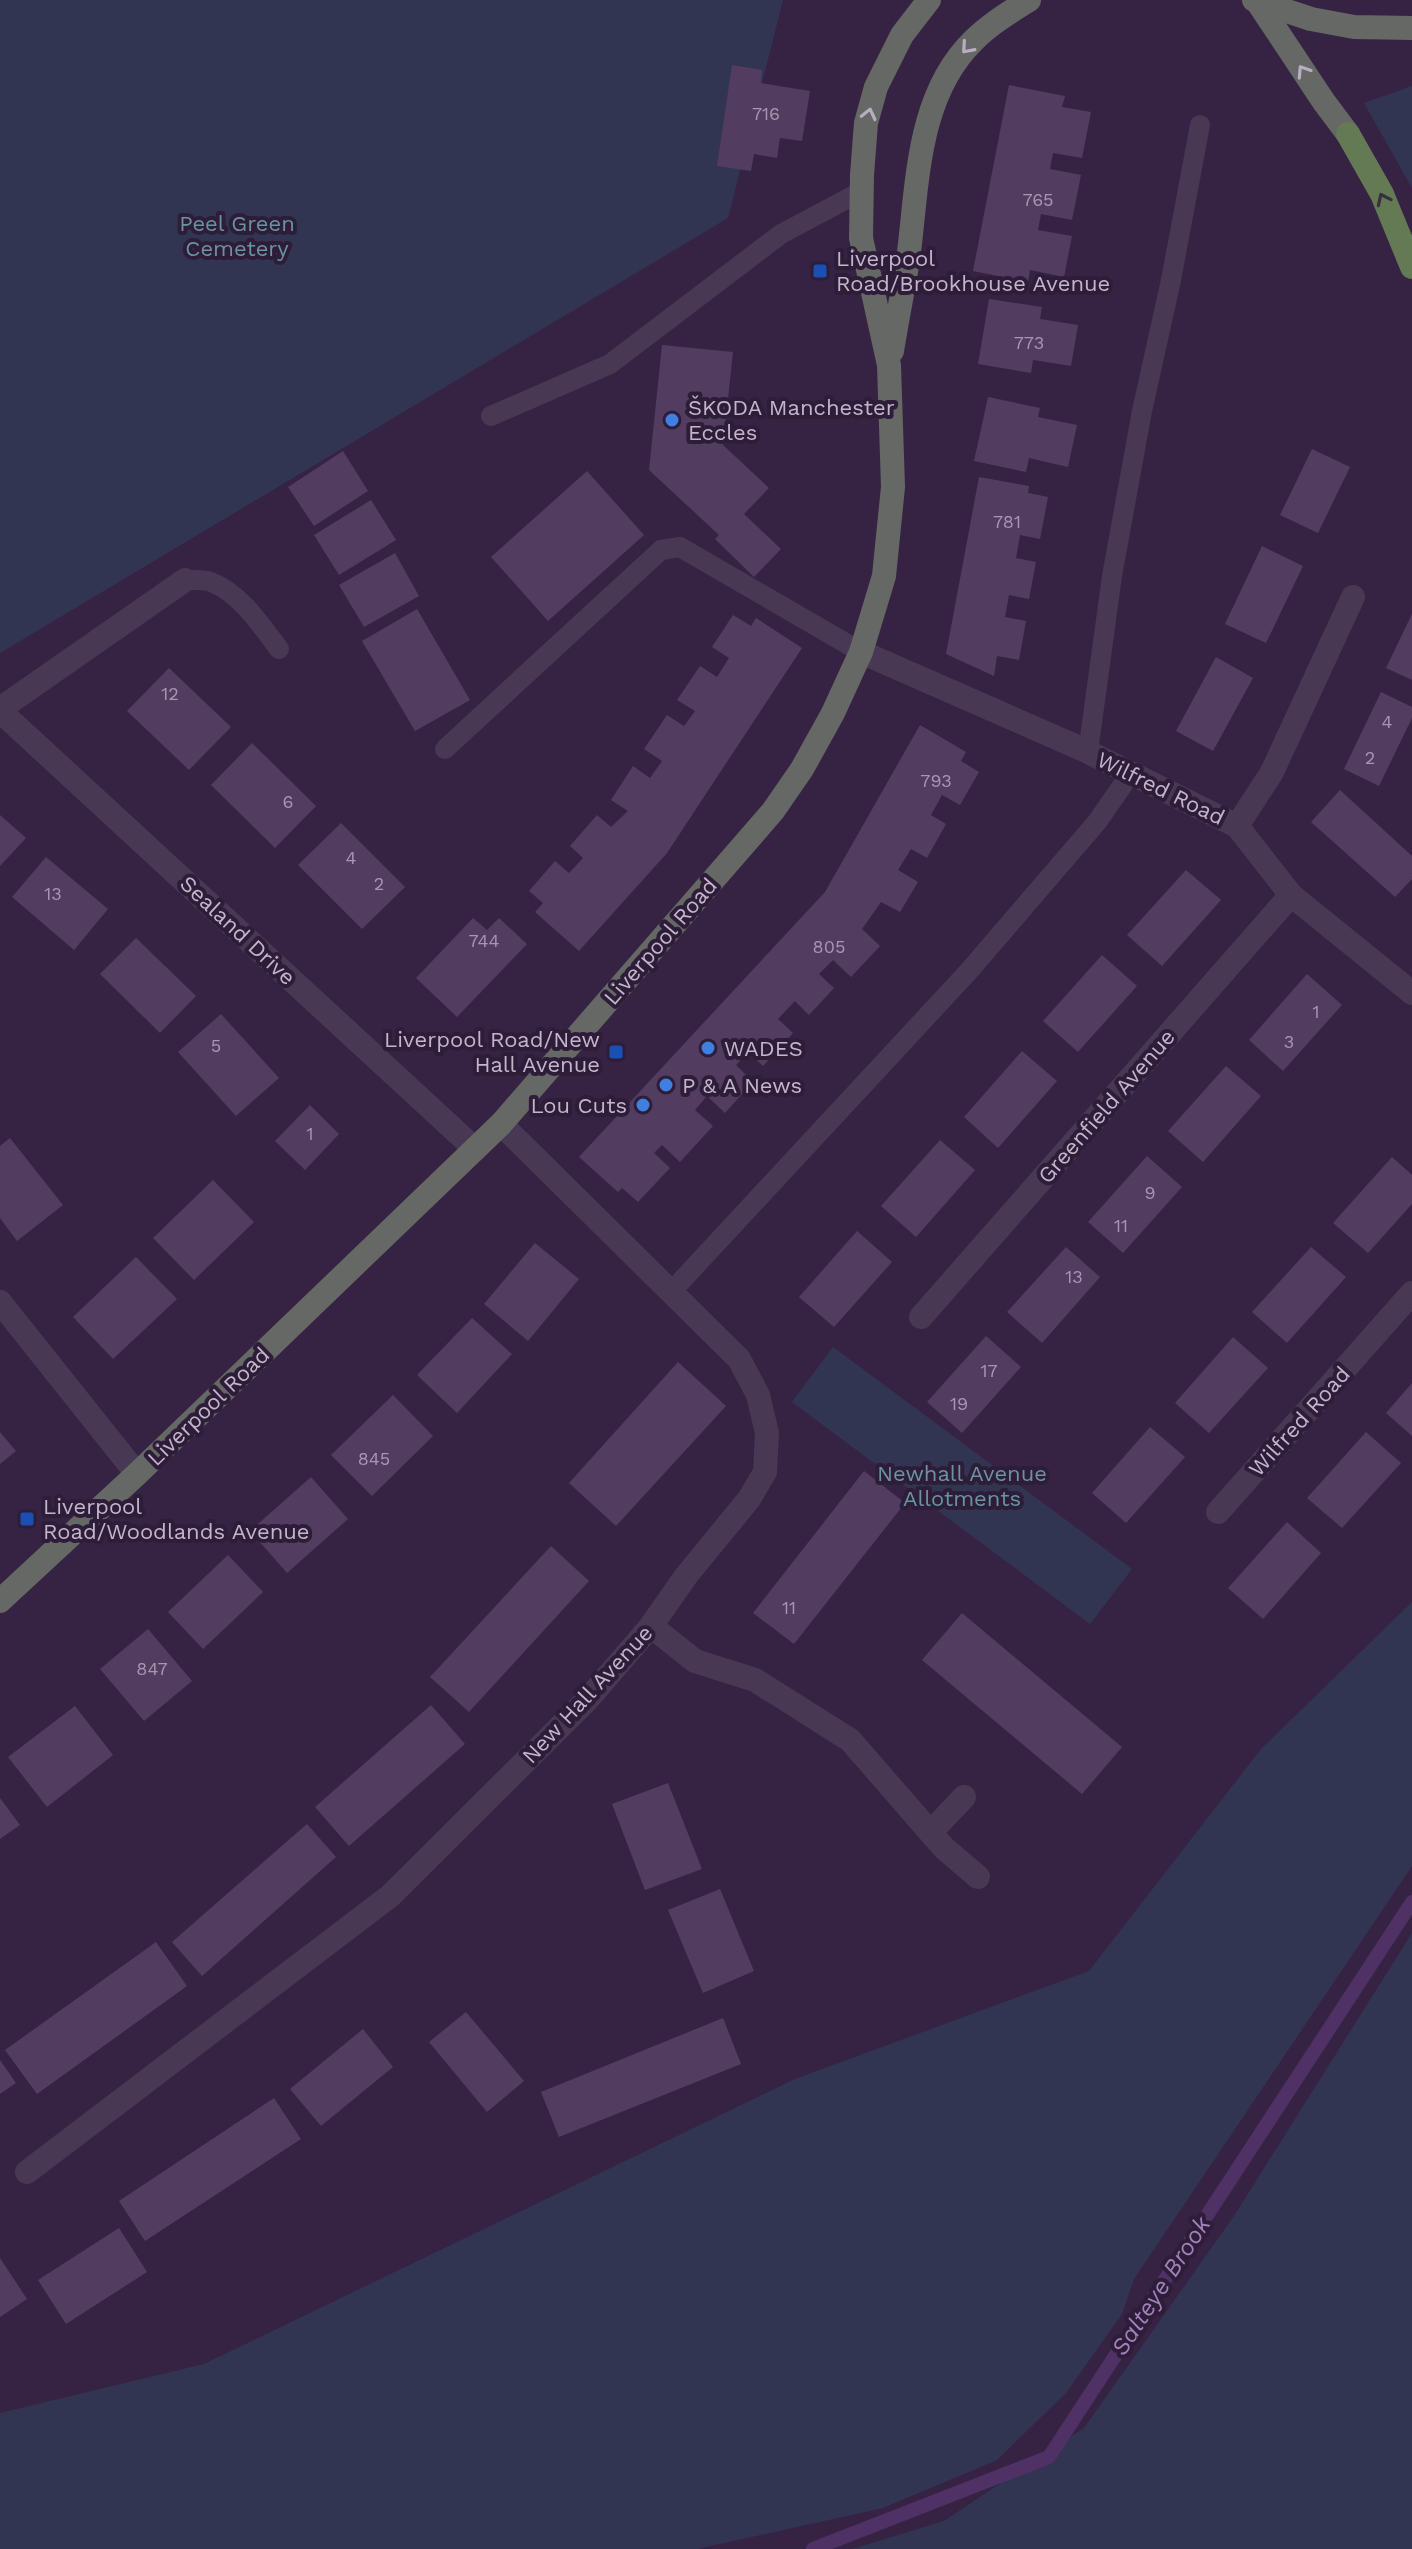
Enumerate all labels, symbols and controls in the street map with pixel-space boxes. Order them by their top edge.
one-way arrow [963,38,977,53]
one-way arrow [1297,65,1312,79]
house number: 716 [752,103,780,124]
one-way arrow [860,108,877,121]
house number: 765 [1022,189,1054,210]
one-way arrow [1377,193,1393,207]
park label: Peel Green Cemetery [179,211,295,261]
place label: Liverpool Road/Brookhouse Avenue [836,246,1110,296]
marker: Liverpool Road/Brookhouse Avenue [811,262,829,280]
house number: 773 [1014,332,1044,353]
place label: ŠKODA Manchester Eccles [688,395,895,445]
marker: ŠKODA Manchester Eccles [663,411,681,429]
house number: 781 [993,511,1021,532]
house number: 12 [161,683,179,704]
house number: 4 [1382,711,1393,732]
street label: Wilfred Road [1093,747,1229,830]
house number: 2 [1365,747,1375,768]
house number: 793 [920,770,952,791]
house number: 6 [283,791,293,812]
house number: 4 [346,847,357,868]
street label: Sealand Drive [175,871,300,990]
house number: 2 [374,873,384,894]
street label: Liverpool Road [599,873,722,1010]
house number: 13 [44,883,62,904]
house number: 744 [469,930,499,951]
house number: 805 [813,936,845,957]
house number: 1 [1312,1001,1320,1022]
street label: Greenfield Avenue [1033,1024,1180,1188]
place label: Liverpool Road/New Hall Avenue [384,1027,600,1077]
house number: 3 [1284,1031,1294,1052]
house number: 5 [211,1035,221,1056]
place label: WADES [724,1036,803,1061]
marker: WADES [699,1039,717,1057]
marker: Liverpool Road/New Hall Avenue [607,1043,625,1061]
place label: P & A News [682,1073,802,1098]
marker: P & A News [657,1076,675,1094]
place label: Lou Cuts [530,1093,627,1118]
marker: Lou Cuts [634,1096,652,1114]
house number: 1 [306,1123,314,1144]
house number: 9 [1144,1182,1156,1203]
house number: 11 [1114,1215,1128,1236]
house number: 13 [1065,1266,1083,1287]
street label: Liverpool Road [142,1342,274,1471]
house number: 17 [980,1360,998,1381]
street label: Wilfred Road [1244,1361,1355,1481]
house number: 19 [950,1393,968,1414]
house number: 845 [358,1448,390,1469]
park label: Newhall Avenue Allotments [877,1461,1047,1511]
place label: Liverpool Road/Woodlands Avenue [43,1494,310,1544]
marker: Liverpool Road/Woodlands Avenue [18,1510,36,1528]
house number: 11 [782,1597,796,1618]
street label: New Hall Avenue [517,1620,658,1768]
house number: 847 [136,1658,168,1679]
water label: Salteye Brook [1106,2210,1217,2361]

